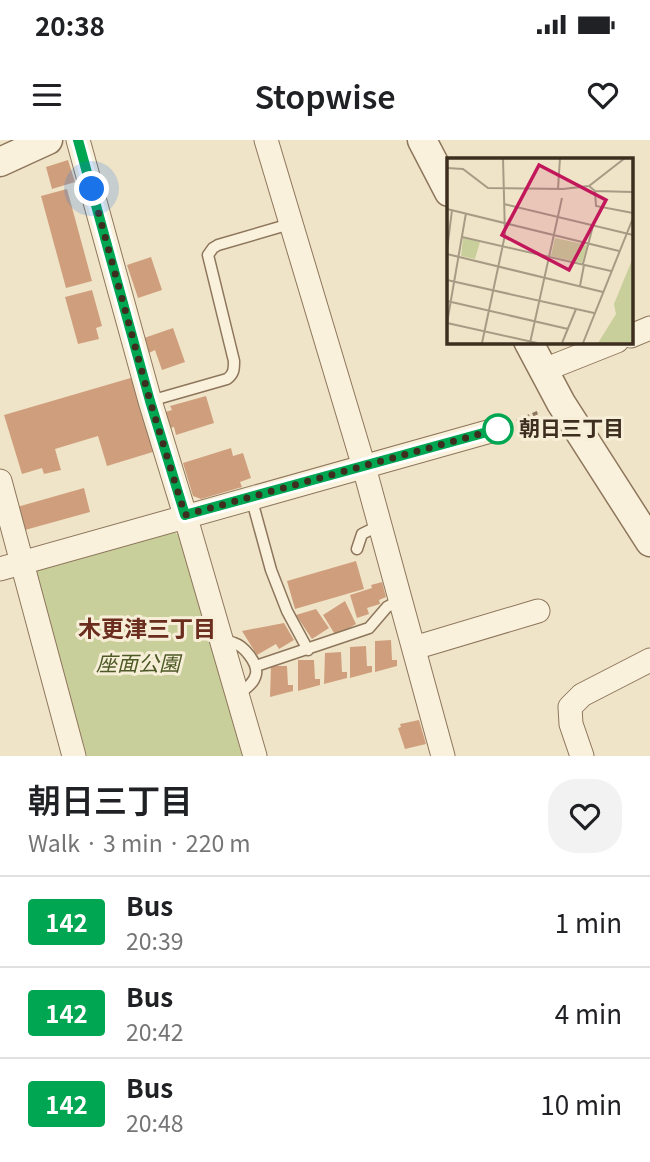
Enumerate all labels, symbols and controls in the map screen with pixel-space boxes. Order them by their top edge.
text: 20:38 [35,6,105,43]
text: Stopwise [254,72,396,118]
icon: menu [28,76,66,114]
icon: heart [584,76,622,114]
inset map [447,158,632,343]
your location [74,171,109,206]
place label: 朝日三丁目 [519,412,624,442]
marker: 朝日三丁目 [483,414,513,444]
district label: 木更津三丁目 [78,610,216,644]
park label: 座面公園 [96,647,183,677]
text: 朝日三丁目 [28,775,193,823]
button: heart [548,779,622,853]
text: Walk · 3 min · 220 m [28,825,251,859]
text: Bus [126,886,173,923]
text: 1 min [555,903,622,940]
text: 142 [45,904,88,939]
text: 20:39 [126,923,183,957]
text: Bus [126,977,173,1014]
text: 4 min [555,994,622,1031]
text: 142 [45,995,88,1030]
text: 20:42 [126,1014,183,1048]
text: Bus [126,1068,173,1105]
text: 10 min [540,1085,622,1122]
text: 142 [45,1086,88,1121]
text: 20:48 [126,1105,183,1139]

